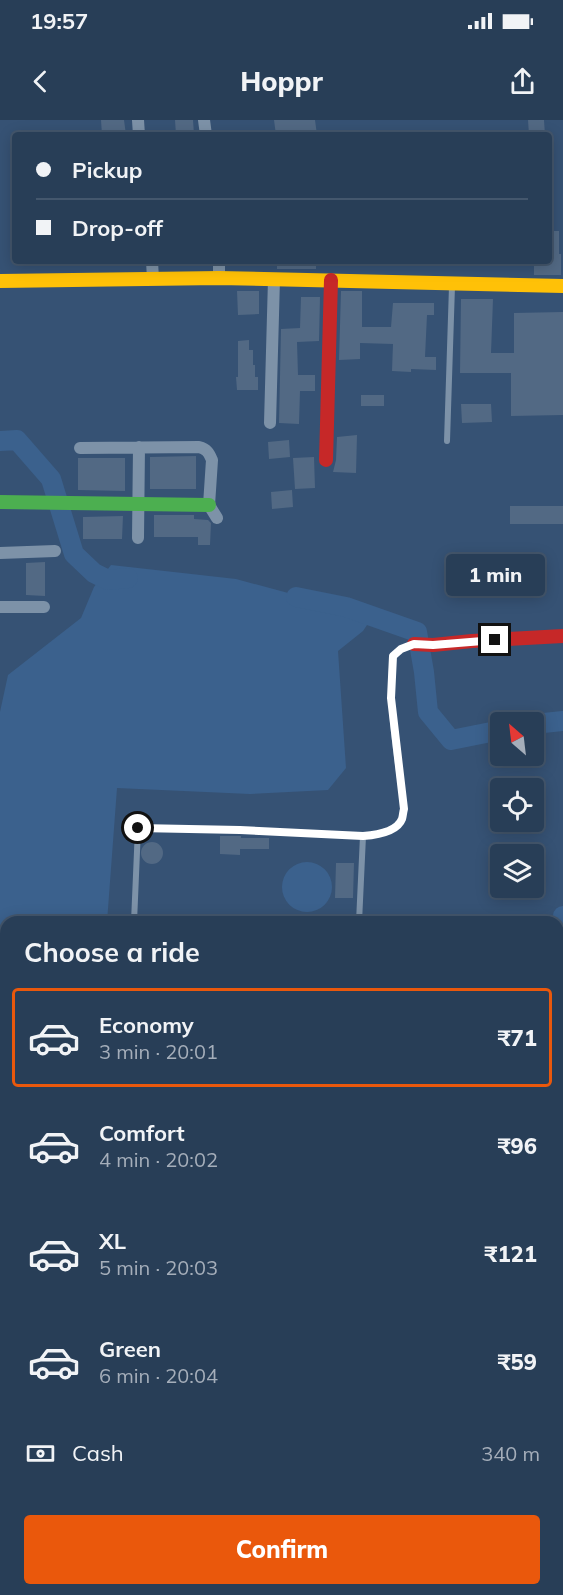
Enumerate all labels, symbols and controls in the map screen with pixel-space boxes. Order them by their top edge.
text: 19:57 [30,7,88,35]
text: Hoppr [240,64,323,98]
icon: back [24,65,57,98]
icon: share [506,65,539,98]
text: Pickup [72,156,142,184]
text: Drop-off [72,214,163,242]
callout: 1 min [446,553,544,595]
text: 1 min [469,562,522,587]
route end [481,626,508,653]
north arrow [490,712,544,766]
map controls [490,712,544,898]
button: locate [490,778,544,832]
route start [124,814,151,841]
button: layers [490,844,544,898]
text: Choose a ride [24,935,200,969]
icon: car [27,1011,81,1065]
text: Economy [99,1011,194,1039]
text: ₹71 [497,1024,537,1052]
text: 3 min · 20:01 [99,1039,218,1064]
icon: car [27,1119,81,1173]
text: Comfort [99,1119,185,1147]
text: ₹96 [497,1132,537,1160]
text: 4 min · 20:02 [99,1147,218,1172]
icon: car [27,1227,81,1281]
text: XL [99,1227,126,1255]
text: ₹121 [484,1240,537,1268]
text: 5 min · 20:03 [99,1255,218,1280]
icon: car [27,1335,81,1389]
text: Green [99,1335,161,1363]
text: ₹59 [497,1348,537,1376]
text: 6 min · 20:04 [99,1363,218,1388]
icon: cash [24,1437,57,1470]
text: Cash [72,1439,124,1467]
text: 340 m [481,1441,540,1466]
button: Confirm [24,1515,540,1584]

